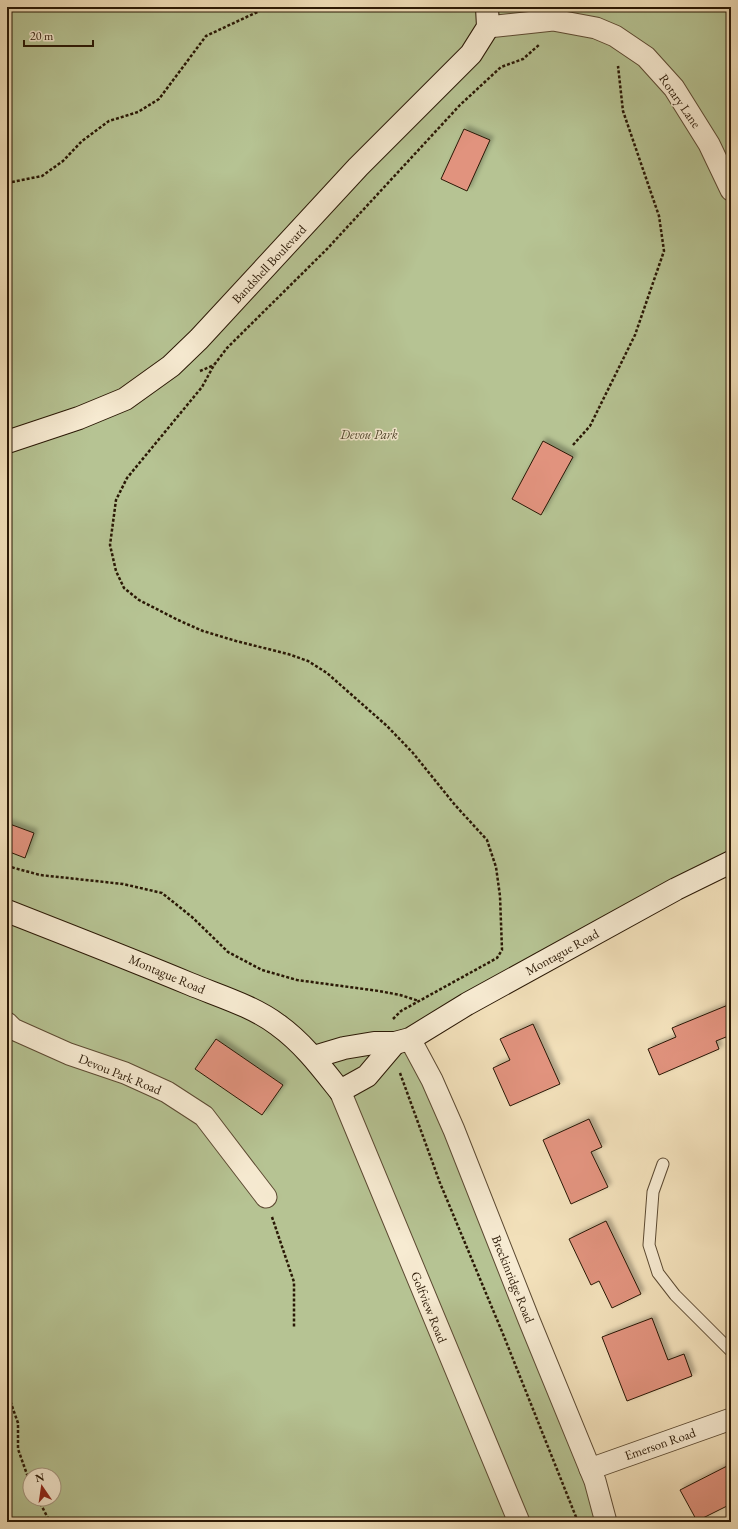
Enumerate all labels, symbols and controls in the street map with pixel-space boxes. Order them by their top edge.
scale bar [24,22,93,48]
text: 20 m [30,28,54,44]
street label: Rotary Lane [655,71,705,131]
street label: Bandshell Boulevard [228,221,310,307]
park label: Devou Park [339,426,398,443]
street label: Montague Road [522,925,602,979]
street label: Montague Road [126,950,208,998]
street label: Devou Park Road [76,1050,164,1099]
street label: Breckinridge Road [488,1233,538,1326]
street label: Golfview Road [407,1269,451,1346]
street label: Emerson Road [622,1424,698,1464]
north arrow [22,1467,62,1507]
text: N [34,1469,46,1485]

